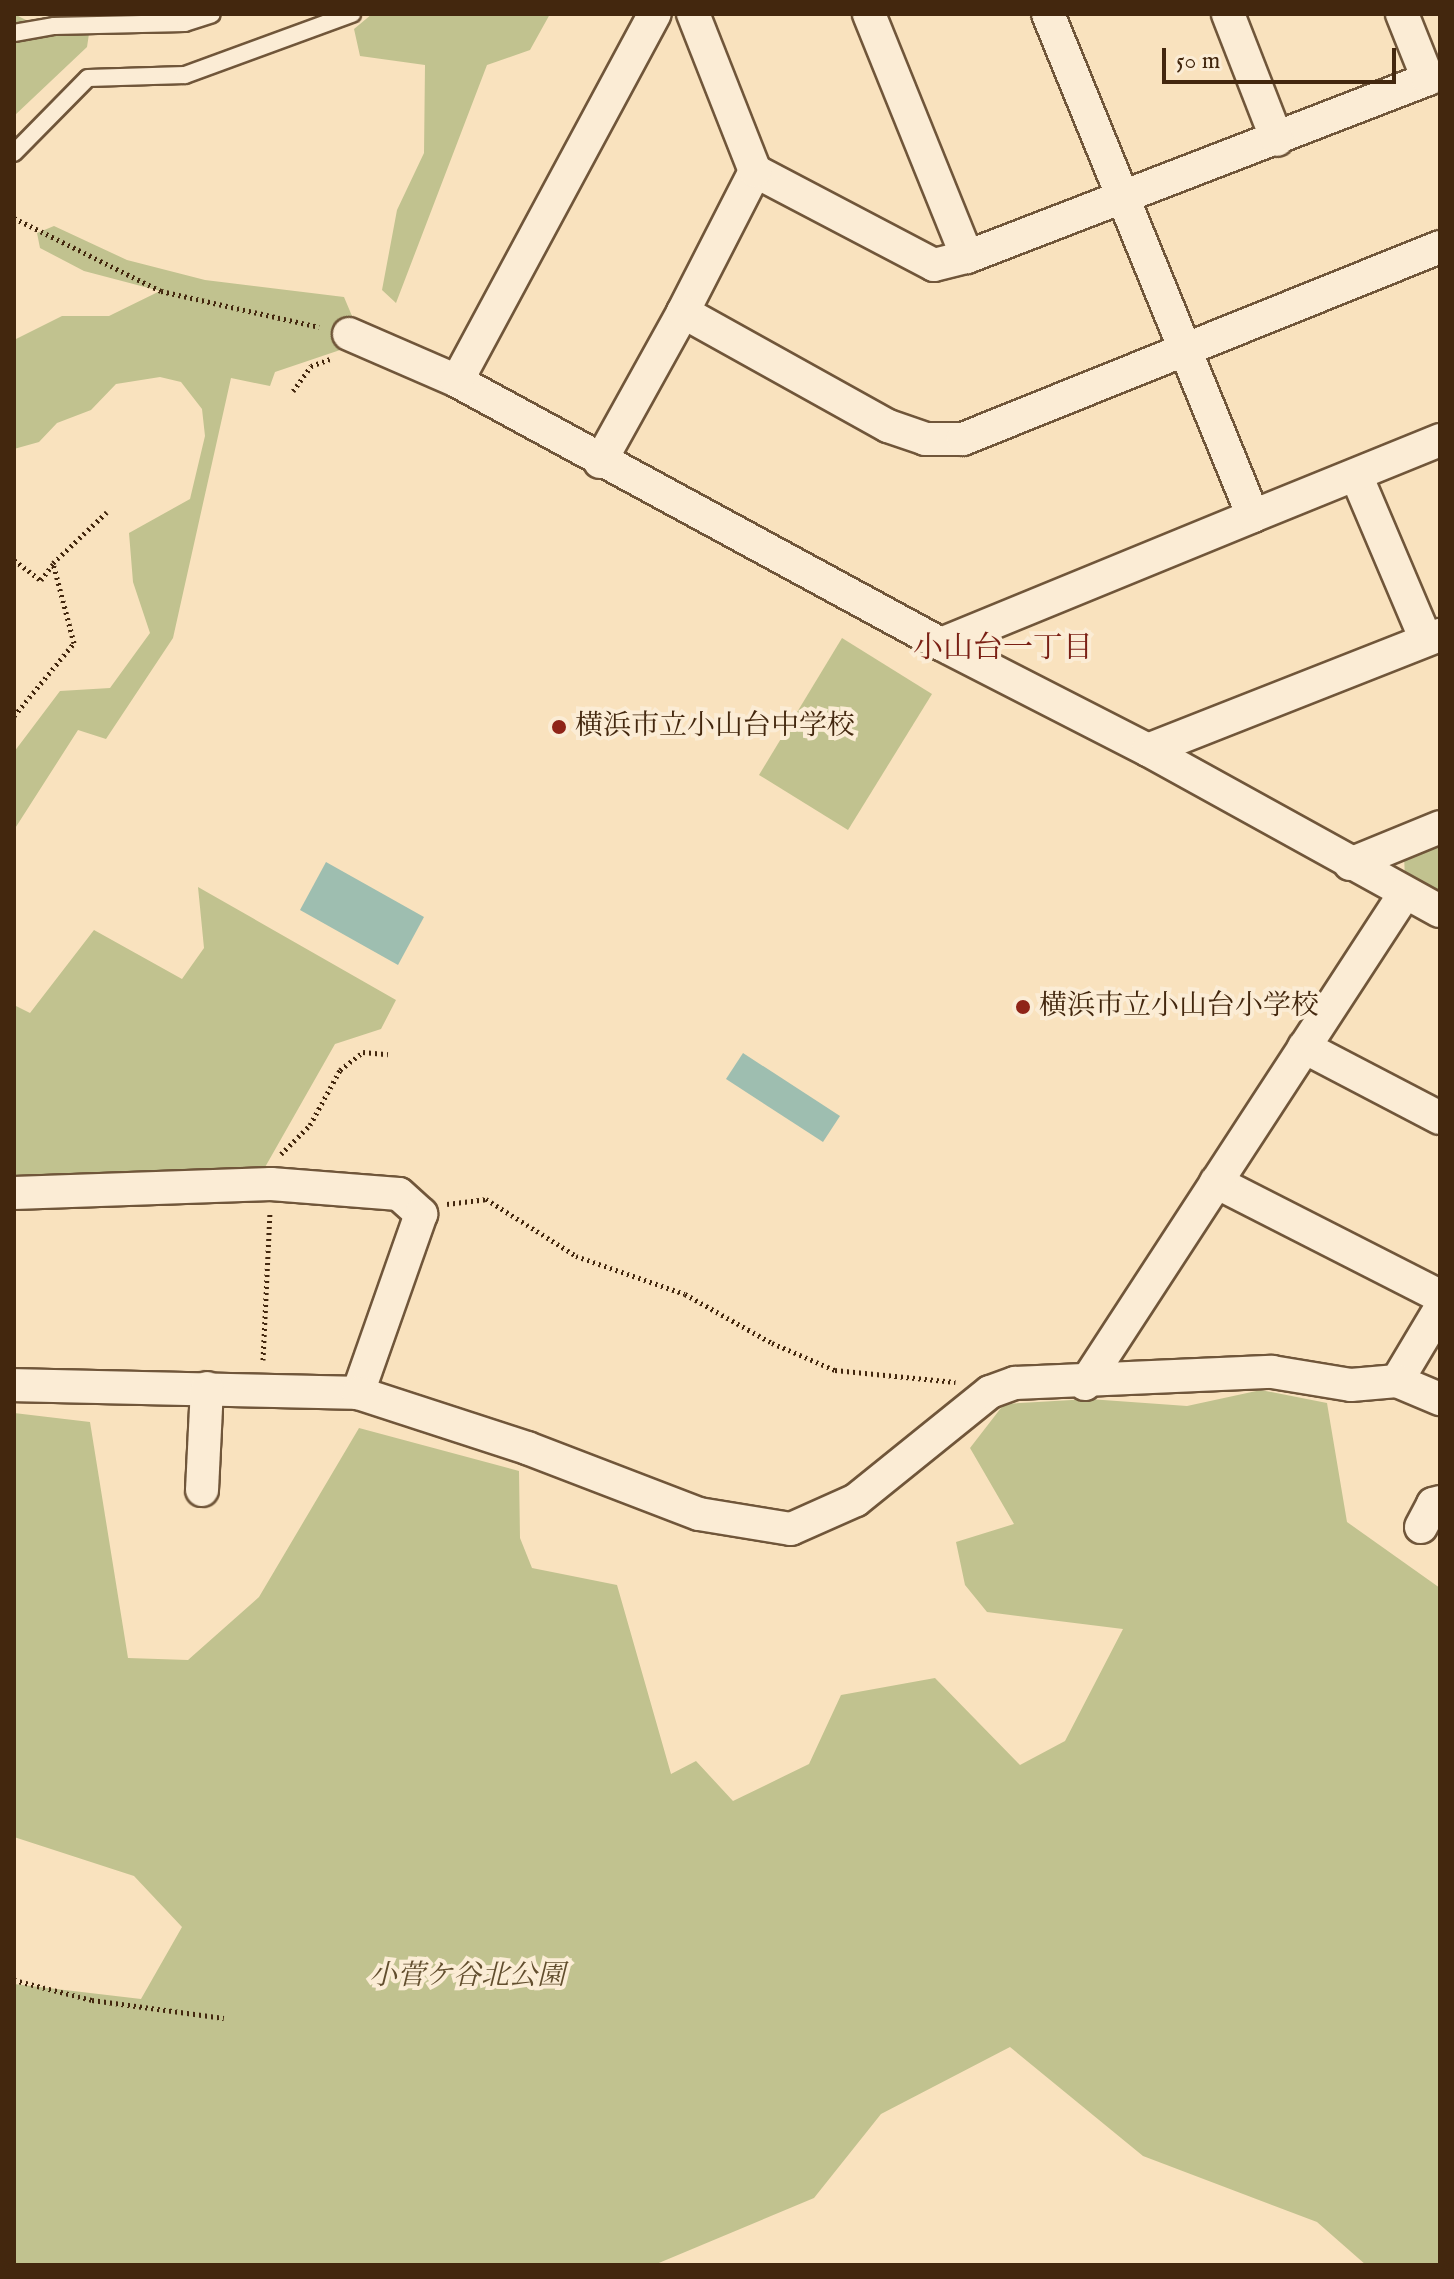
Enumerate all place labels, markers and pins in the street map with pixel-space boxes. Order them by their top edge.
place label: 横浜市立小山台中学校 [575,710,855,744]
marker: 横浜市立小山台中学校 [550,718,568,736]
place label: 横浜市立小山台小学校 [1039,990,1319,1024]
marker: 横浜市立小山台小学校 [1014,998,1032,1016]

